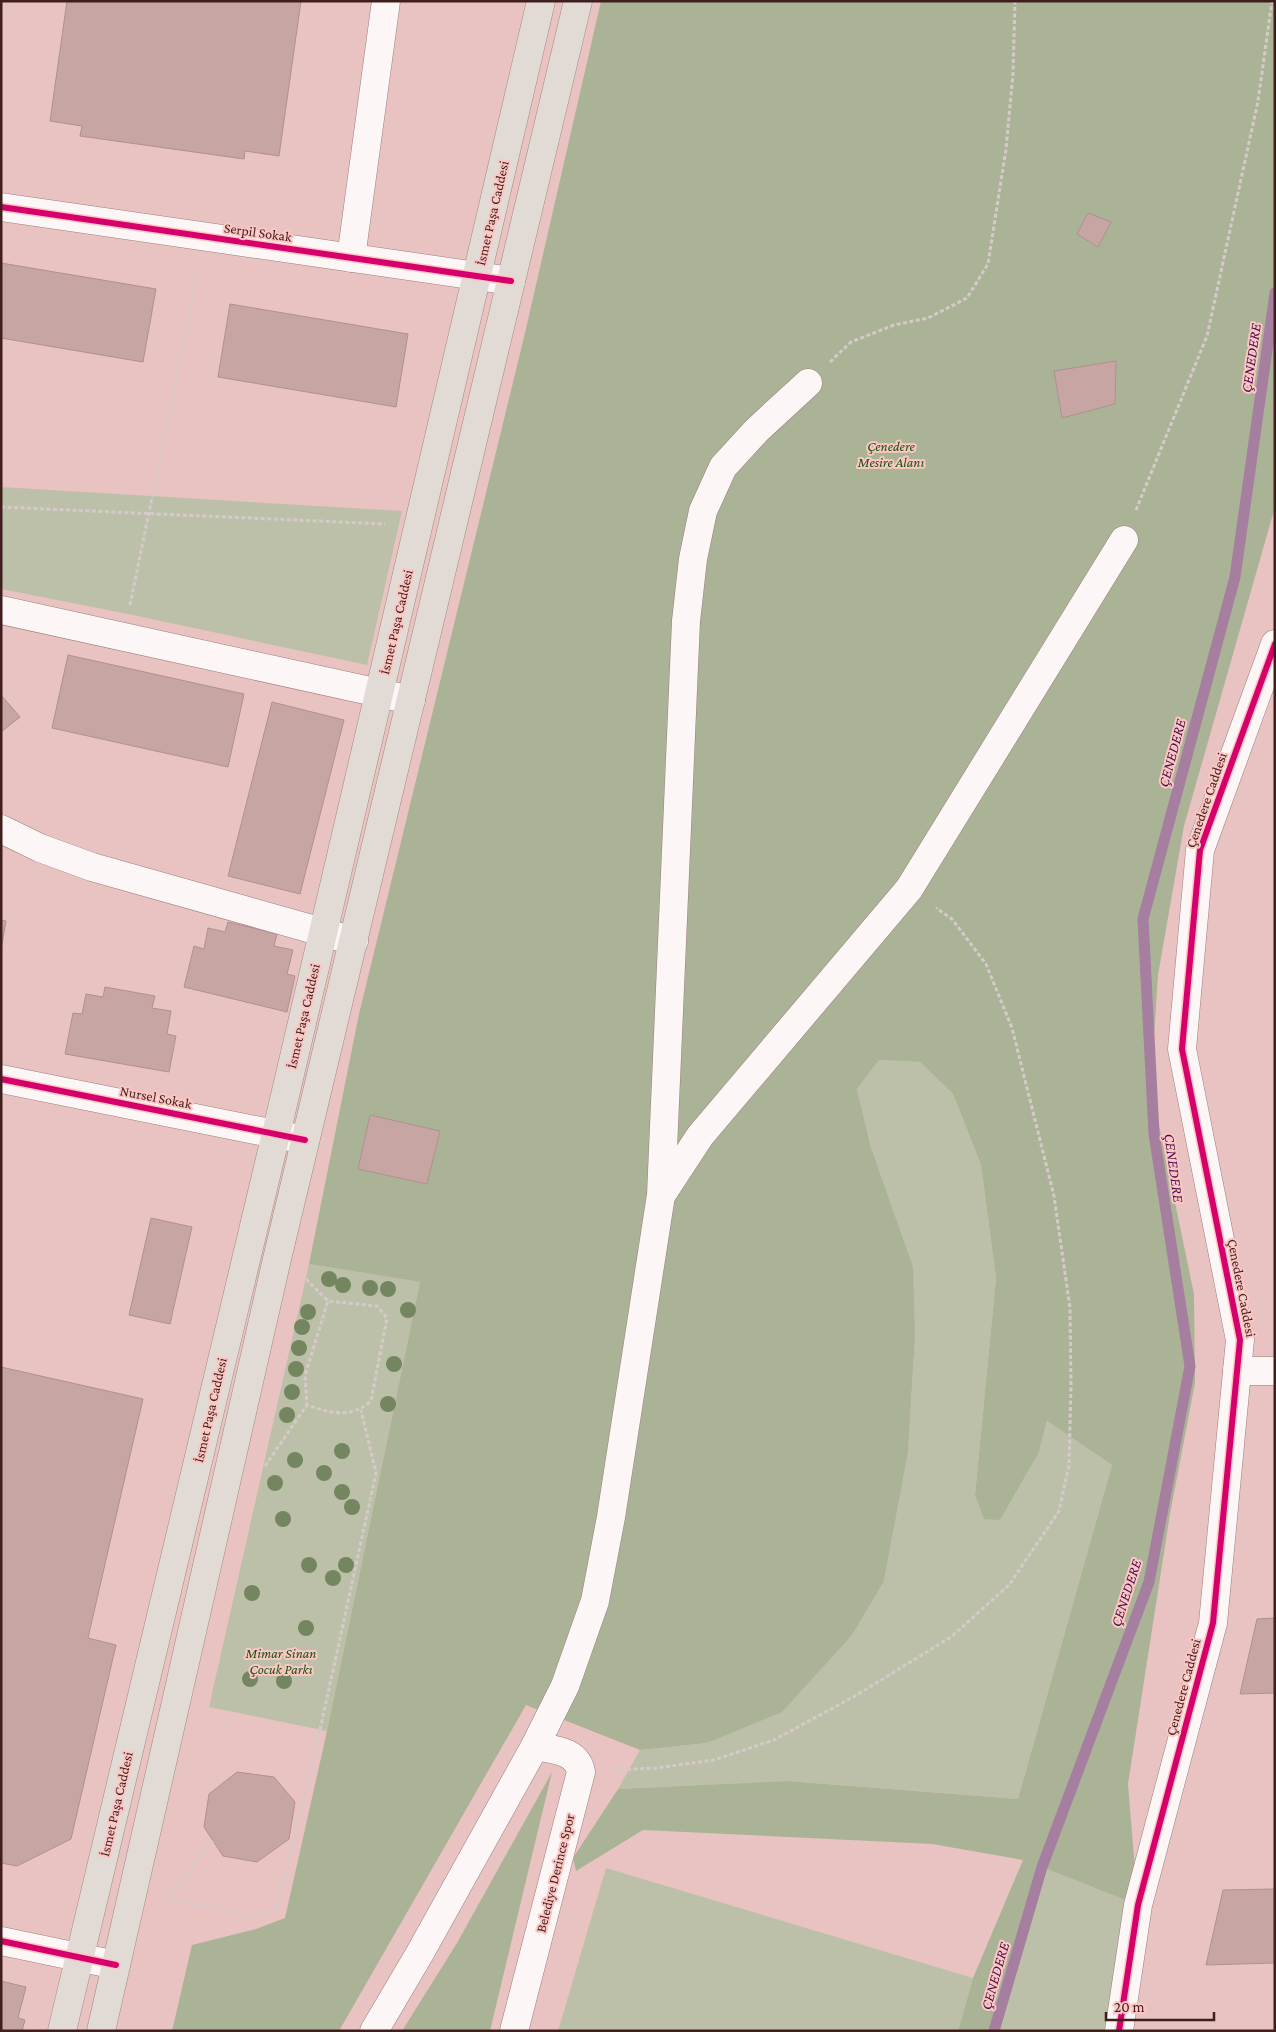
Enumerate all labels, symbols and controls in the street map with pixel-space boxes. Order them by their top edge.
street label: İsmet Paşa Caddesi [472,159,512,267]
street label: Serpil Sokak [223,219,293,245]
water label: ÇENEDERE [1238,322,1265,394]
park label: Çenedere Mesire Alanı [857,438,924,470]
street label: İsmet Paşa Caddesi [376,568,416,676]
water label: ÇENEDERE [1155,716,1190,789]
street label: Çenedere Caddesi [1182,750,1230,850]
street label: İsmet Paşa Caddesi [283,962,323,1070]
street label: Nursel Sokak [119,1082,194,1112]
water label: ÇENEDERE [1160,1132,1187,1205]
street label: Çenedere Caddesi [1225,1238,1259,1339]
street label: İsmet Paşa Caddesi [190,1356,230,1464]
water label: ÇENEDERE [1108,1557,1146,1629]
street label: Çenedere Caddesi [1162,1636,1204,1737]
park label: Mimar Sinan Çocuk Parkı [245,1645,316,1677]
street label: İsmet Paşa Caddesi [96,1750,136,1858]
street label: Belediye Derince Spor [533,1812,577,1934]
water label: ÇENEDERE [978,1940,1013,2012]
scale bar [1106,1990,1214,2022]
text: 20 m [1114,1999,1145,2015]

